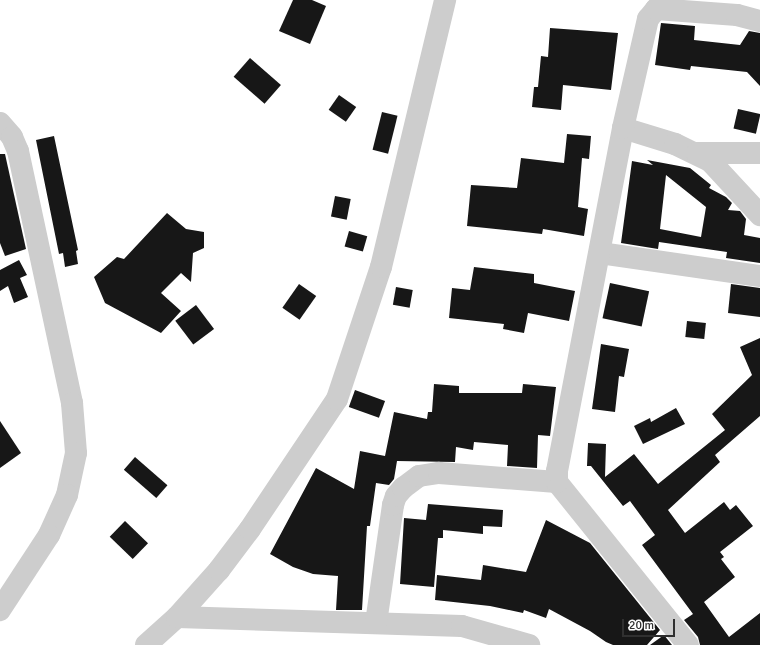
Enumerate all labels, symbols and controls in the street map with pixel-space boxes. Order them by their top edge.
scale bar [624,611,677,637]
text: 20 m [629,618,654,633]

